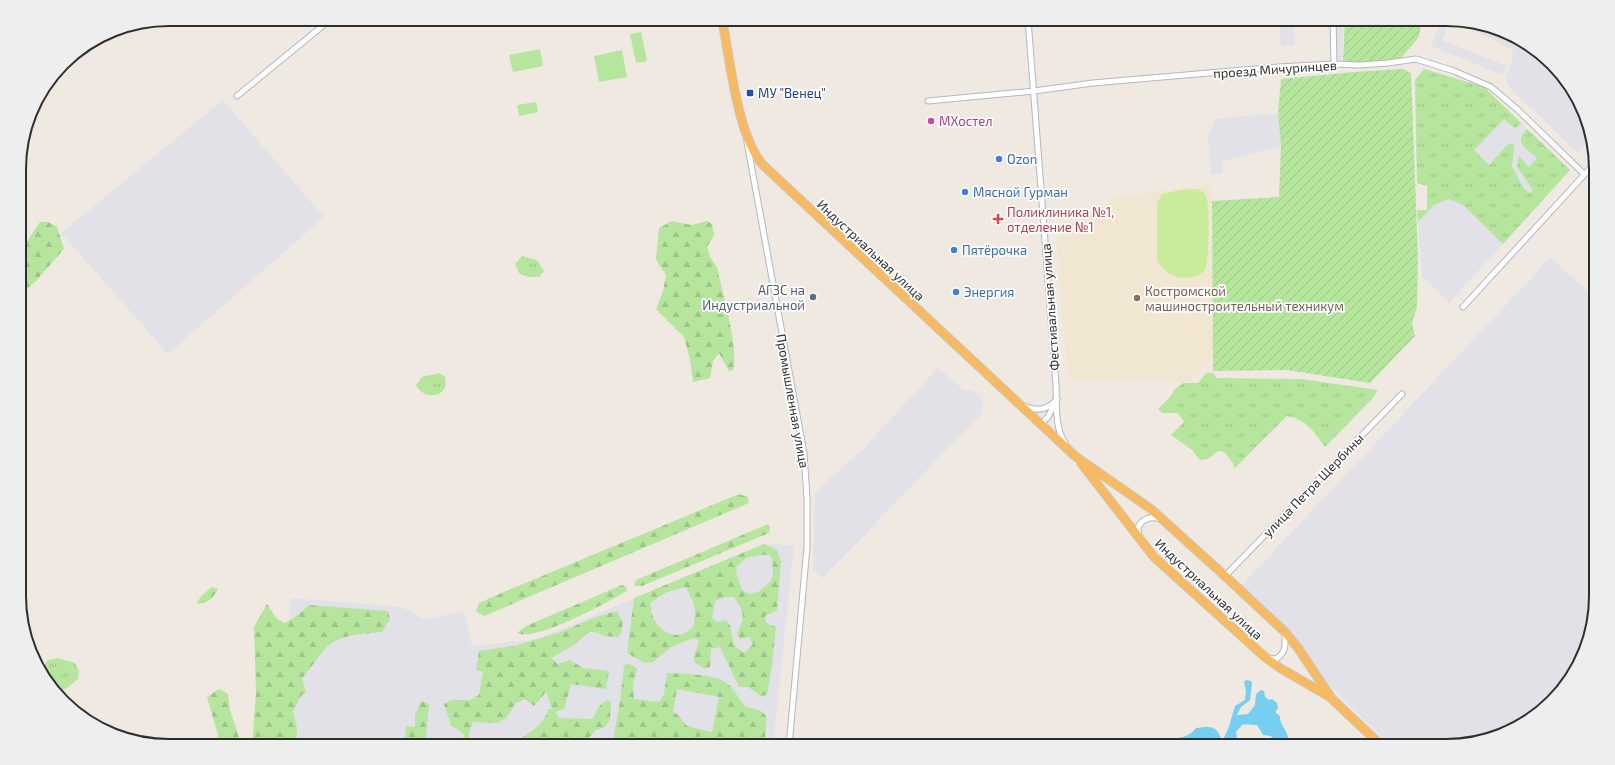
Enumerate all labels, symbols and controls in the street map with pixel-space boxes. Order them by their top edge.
street label: проезд Мичуринцев [1213,57,1337,81]
place label: МУ "Венец" [758,85,826,101]
marker: МУ "Венец" [745,88,755,98]
place label: МХостел [939,113,993,129]
marker: МХостел [926,116,936,126]
place label: Ozon [1007,151,1037,167]
marker: Ozon [994,154,1004,164]
place label: Мясной Гурман [973,184,1068,200]
marker: Мясной Гурман [960,187,970,197]
street label: Индустриальная улица [814,196,928,304]
place label: Поликлиника №1, отделение №1 [1007,204,1114,235]
marker: Поликлиника №1, отделение №1 [992,213,1004,225]
place label: Пятёрочка [962,242,1027,258]
street label: Фестивальная улица [1038,243,1062,371]
marker: Пятёрочка [949,245,959,255]
place label: АГЗС на Индустриальной [702,282,805,313]
place label: Костромской машиностроительный техникум [1145,283,1344,314]
place label: Энергия [964,284,1014,300]
marker: Энергия [951,287,961,297]
marker: АГЗС на Индустриальной [808,292,818,302]
marker: Костромской машиностроительный техникум [1132,293,1142,303]
street label: Промышленная улица [773,333,813,469]
street label: улица Петра Щербины [1259,430,1367,540]
street label: Индустриальная улица [1152,535,1266,643]

